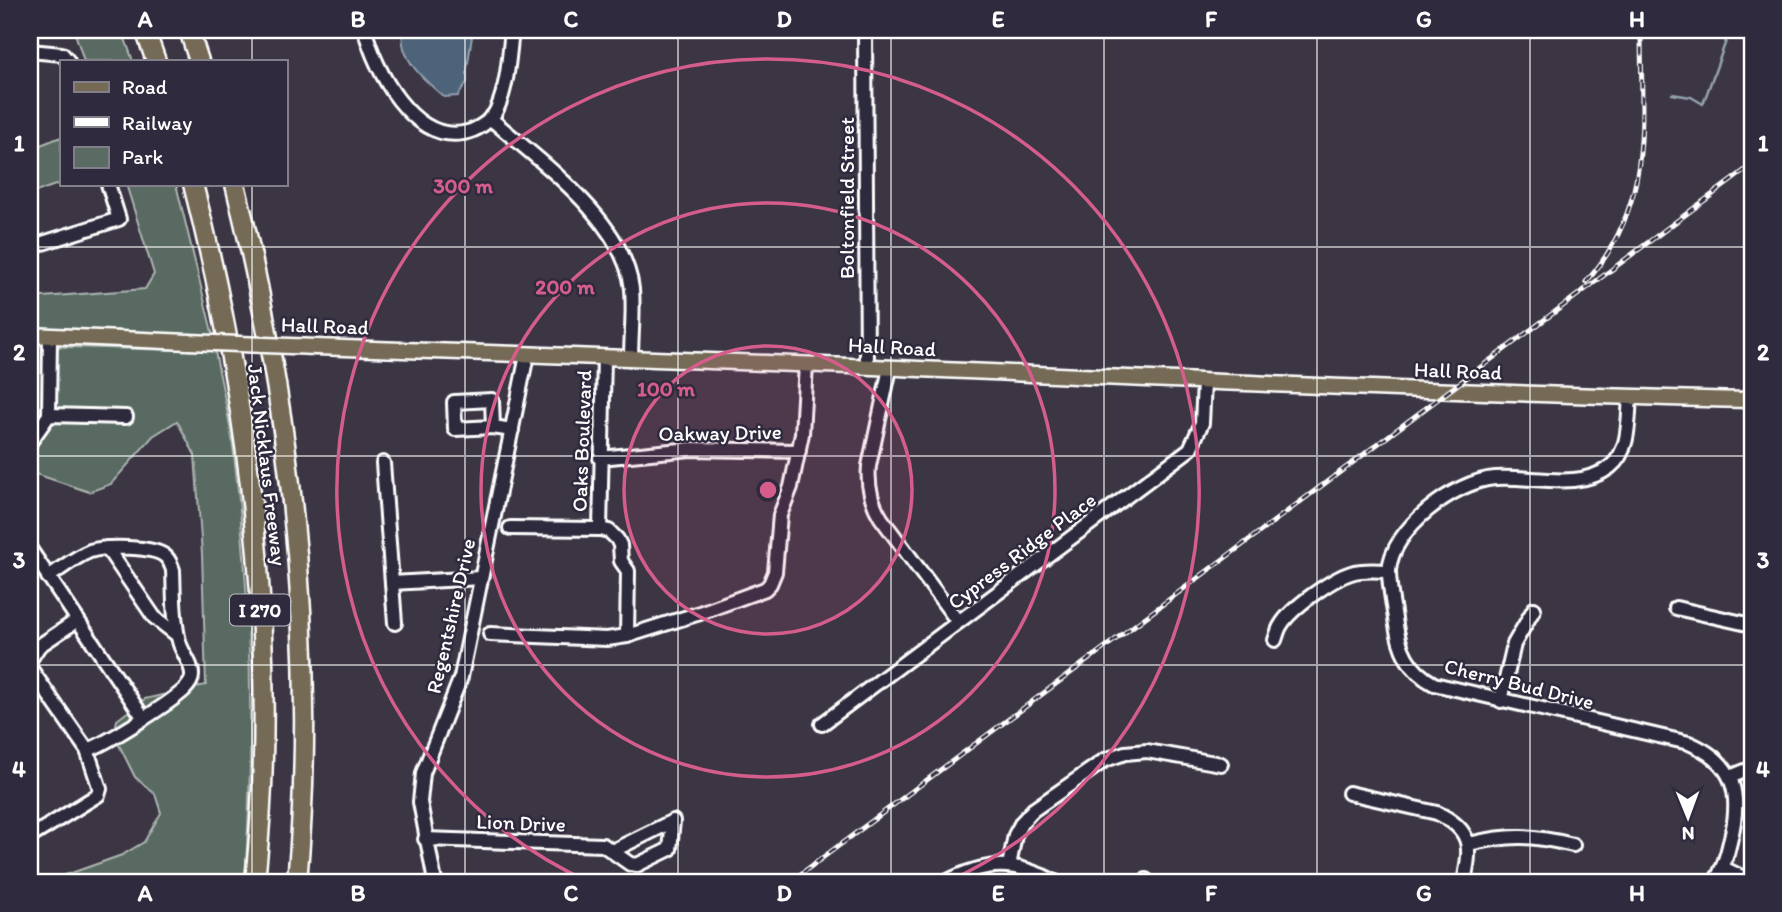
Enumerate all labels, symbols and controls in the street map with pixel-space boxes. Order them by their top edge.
text: A [137,5,153,33]
text: B [351,5,366,33]
text: C [564,5,579,33]
text: D [776,5,792,33]
text: E [992,5,1005,33]
text: F [1205,5,1218,33]
text: G [1416,5,1432,33]
text: H [1629,5,1645,33]
legend [60,60,287,186]
text: Road [122,74,168,99]
text: Railway [122,110,192,135]
street label: Boltonfield Street [834,117,859,279]
text: 1 [14,129,25,157]
text: 1 [1758,129,1769,157]
text: Park [122,144,164,169]
text: 300 m [433,173,493,198]
text: 200 m [535,274,595,299]
street label: Hall Road [281,311,370,340]
street label: Hall Road [847,332,937,361]
text: 2 [13,338,26,366]
text: 2 [1757,338,1770,366]
street label: Hall Road [1414,356,1503,385]
street label: Jack Nicklaus Freeway [243,363,292,567]
street label: Oaks Boulevard [567,369,596,512]
text: 100 m [637,376,695,401]
street label: Oakway Drive [658,419,782,446]
centre of rings [756,478,780,502]
street label: Cypress Ridge Place [943,487,1101,614]
street label: Regentshire Drive [421,536,481,696]
text: 3 [13,546,26,574]
text: 3 [1757,546,1770,574]
road number: I 270 [230,594,290,625]
street label: Cherry Bud Drive [1442,653,1597,714]
text: 4 [12,755,26,783]
text: 4 [1756,755,1770,783]
north arrow [1652,782,1722,852]
street label: Lion Drive [476,808,566,837]
text: N [1682,822,1695,845]
text: A [137,879,153,907]
text: B [351,879,366,907]
text: C [564,879,579,907]
text: D [776,879,792,907]
text: E [992,879,1005,907]
text: F [1205,879,1218,907]
text: G [1416,879,1432,907]
text: H [1629,879,1645,907]

